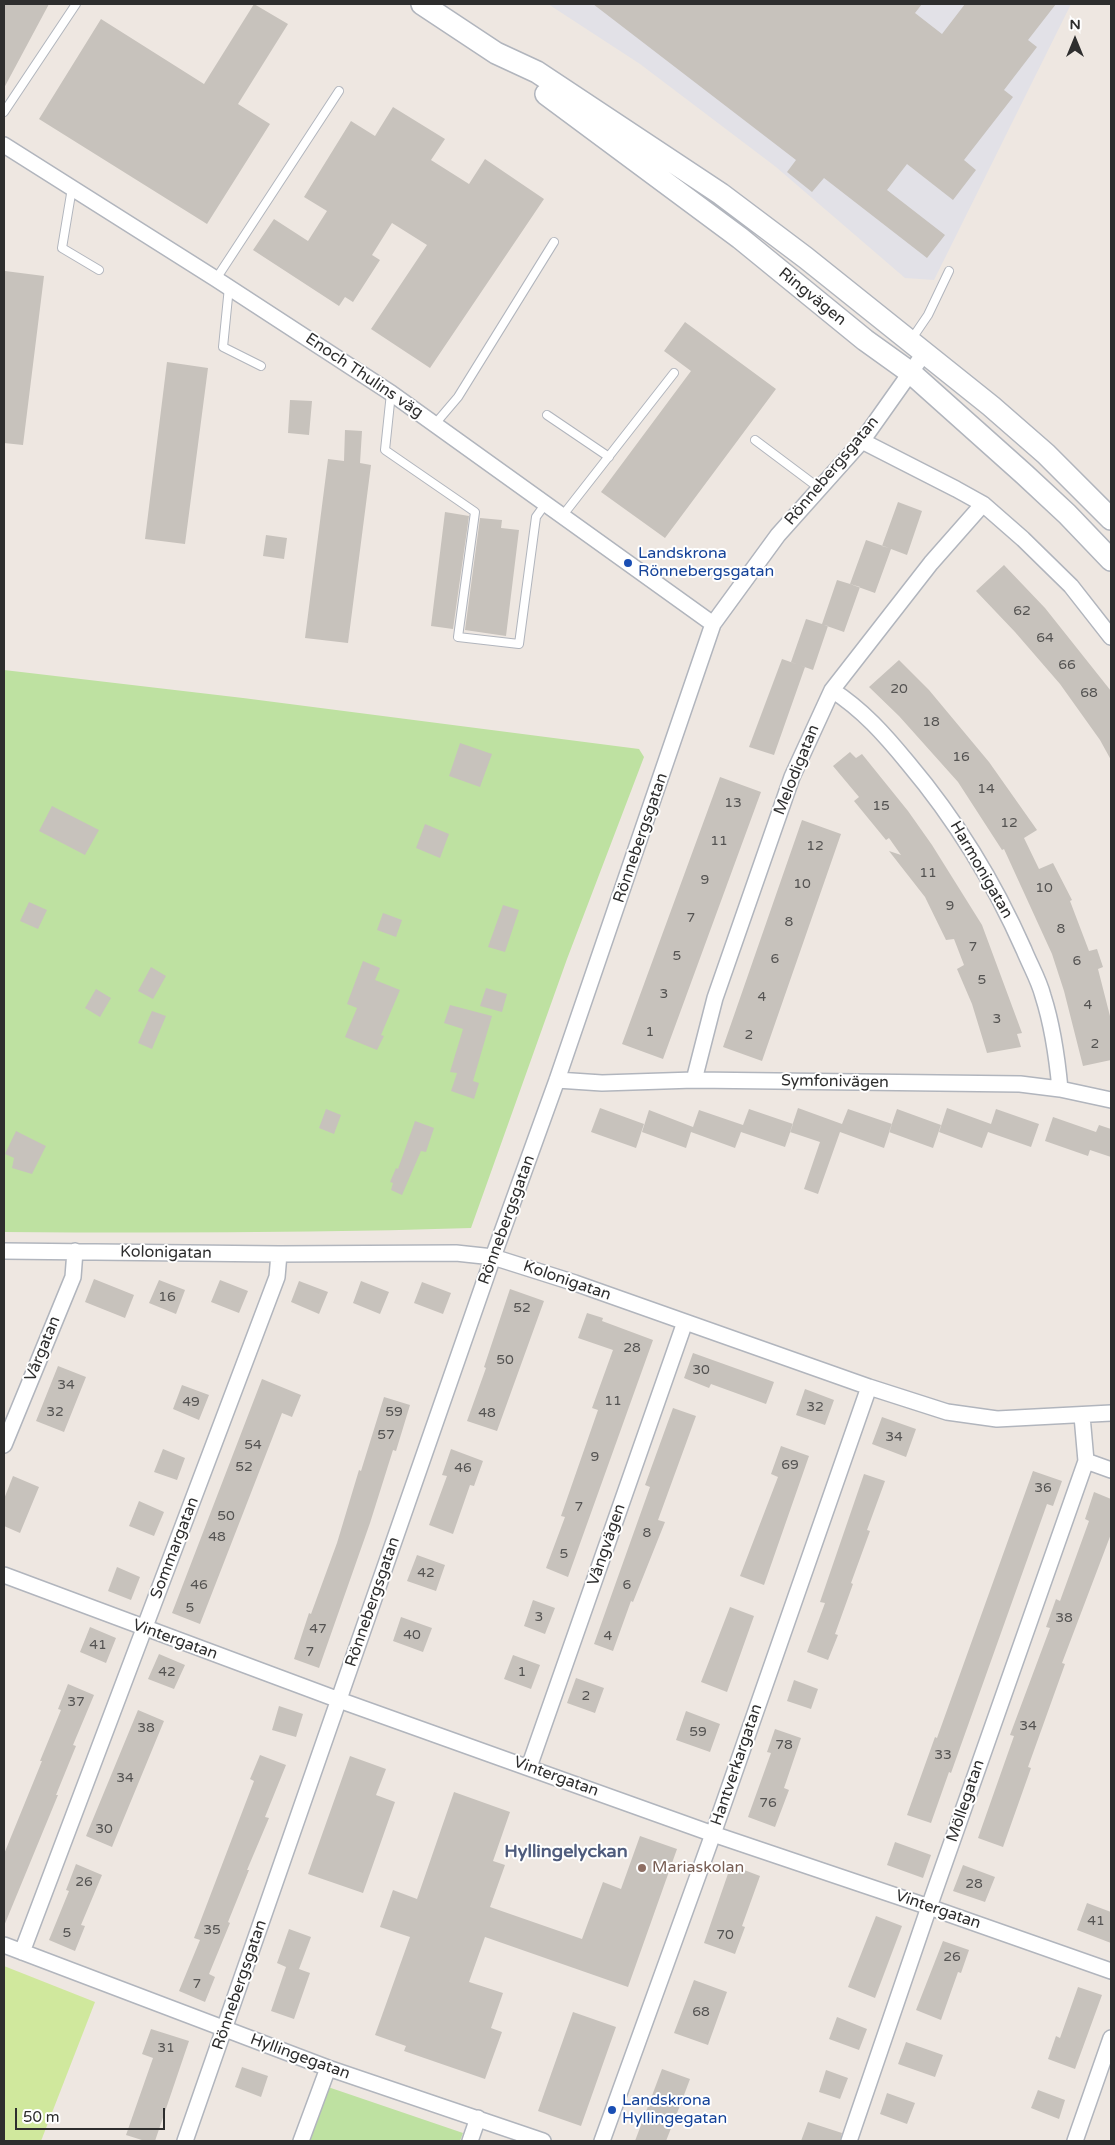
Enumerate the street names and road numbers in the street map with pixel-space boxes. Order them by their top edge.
street label: Ringvägen [774,264,850,330]
street label: Enoch Thulins väg [301,329,427,423]
street label: Rönnebergsgatan [781,413,883,529]
street label: Melodigatan [770,722,824,818]
street label: Rönnebergsgatan [610,770,672,906]
street label: Harmonigatan [945,818,1017,922]
street label: Symfonivägen [781,1071,889,1093]
street label: Rönnebergsgatan [475,1153,539,1287]
street label: Kolonigatan [120,1243,212,1263]
street label: Kolonigatan [521,1257,613,1305]
street label: Vårgatan [21,1313,65,1385]
street label: Sommargatan [147,1494,203,1602]
street label: Vångvägen [584,1502,630,1588]
street label: Rönnebergsgatan [342,1534,404,1670]
street label: Vintergatan [130,1616,220,1664]
street label: Hantverkargatan [707,1702,767,1828]
street label: Vintergatan [511,1753,601,1801]
street label: Möllegatan [943,1757,989,1845]
street label: Vintergatan [893,1886,983,1934]
street label: Rönnebergsgatan [209,1917,271,2053]
street label: Hyllingegatan [247,2030,353,2084]

